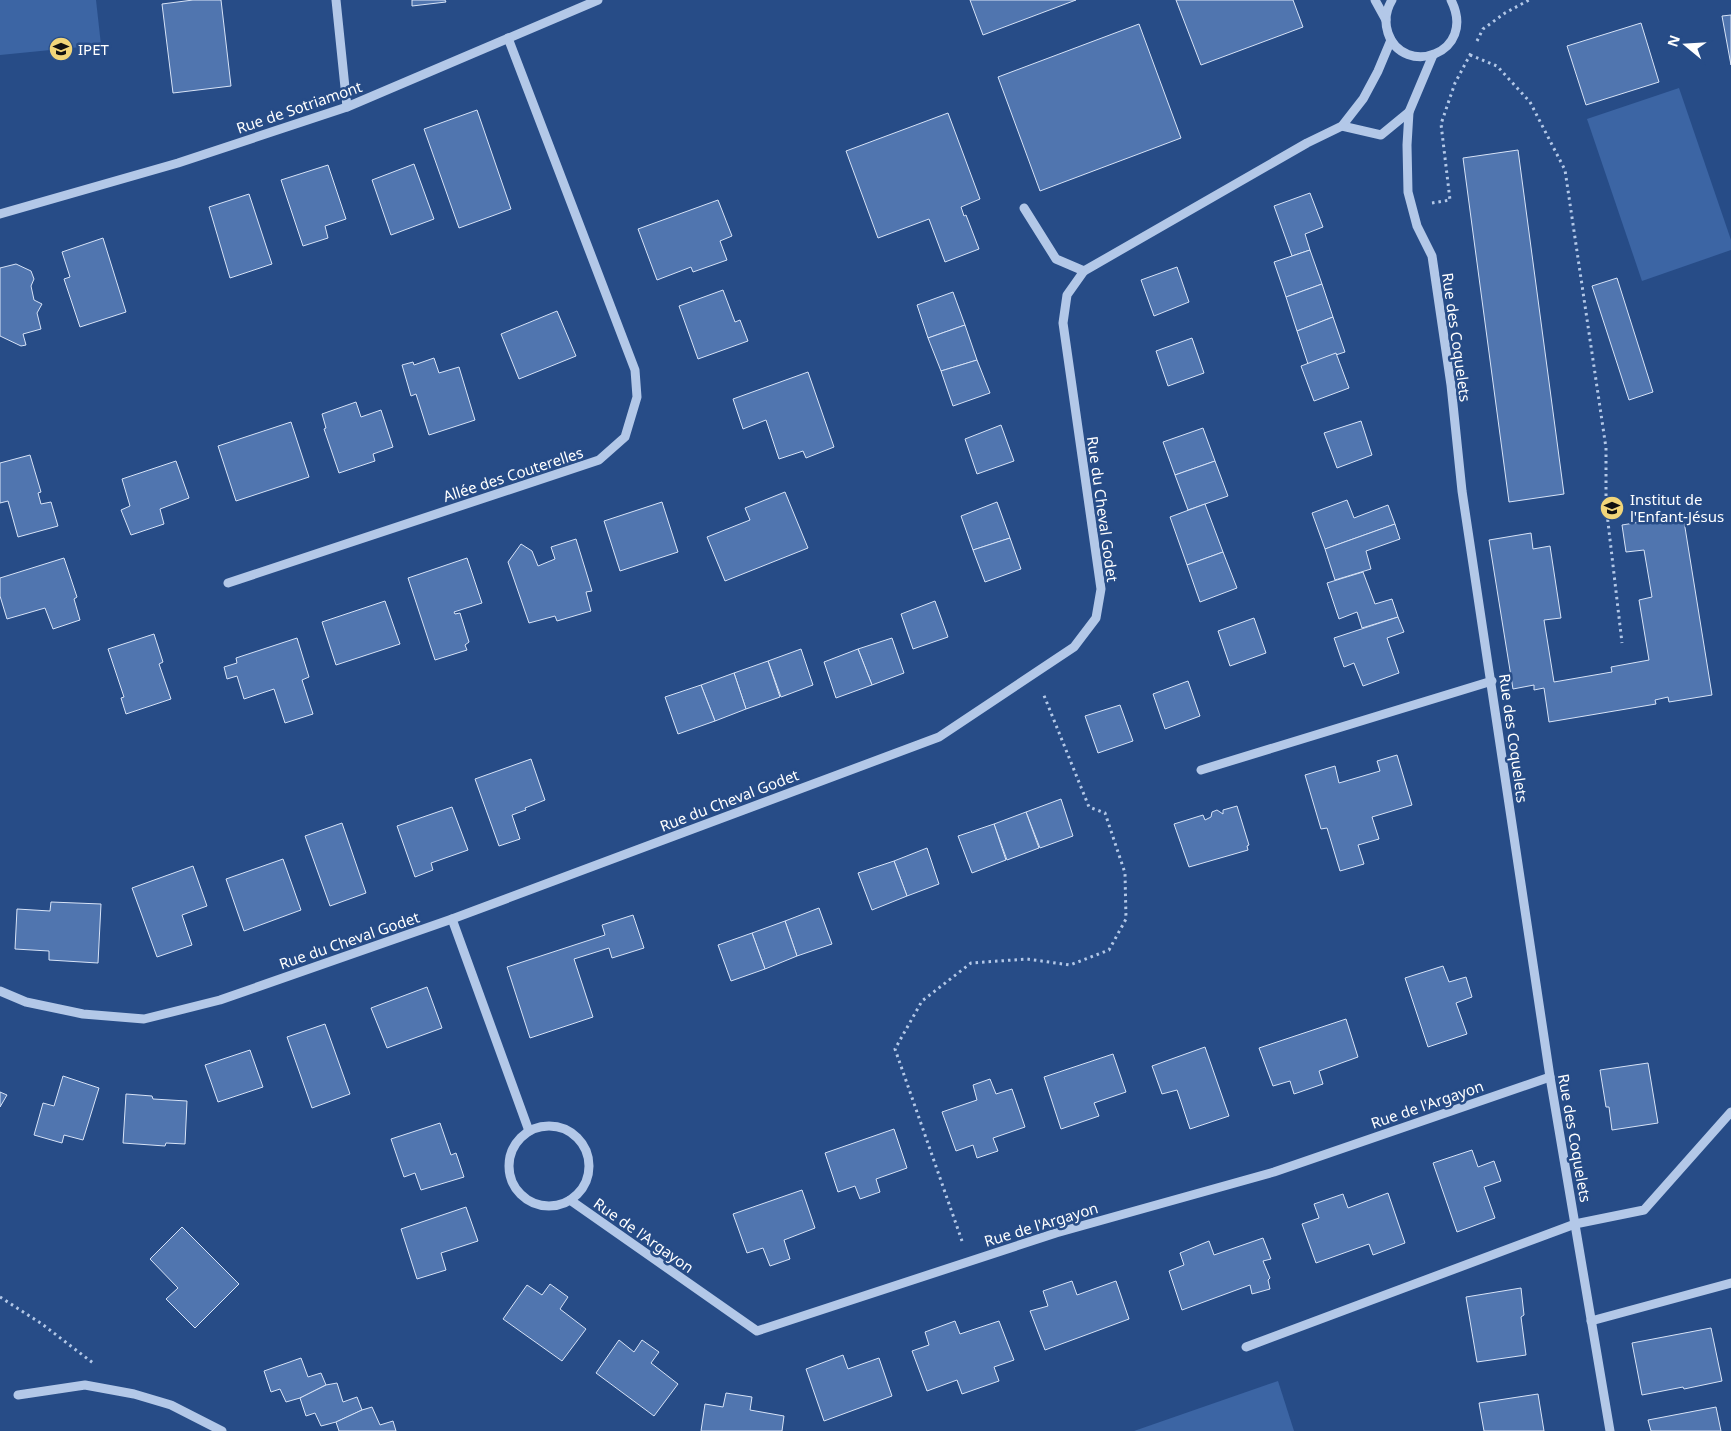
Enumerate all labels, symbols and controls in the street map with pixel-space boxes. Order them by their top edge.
north arrow [1661,20,1711,70]
text: N [1662,32,1684,49]
school or university icon: IPET [48,36,74,62]
place label: IPET [78,39,110,59]
street label: Rue de Sotriamont [234,76,365,138]
street label: Rue des Coquelets [1438,271,1476,403]
street label: Rue du Cheval Godet [1083,435,1123,584]
street label: Allée des Couterelles [440,442,586,506]
place label: Institut de l'Enfant-Jésus [1630,489,1724,526]
school or university icon: Institut de l'Enfant-Jésus [1599,495,1625,521]
street label: Rue des Coquelets [1495,672,1533,804]
street label: Rue du Cheval Godet [657,764,802,836]
street label: Rue du Cheval Godet [276,906,422,973]
street label: Rue des Coquelets [1554,1072,1596,1204]
street label: Rue de l'Argayon [1368,1075,1486,1133]
street label: Rue de l'Argayon [590,1193,698,1277]
street label: Rue de l'Argayon [982,1197,1100,1251]

